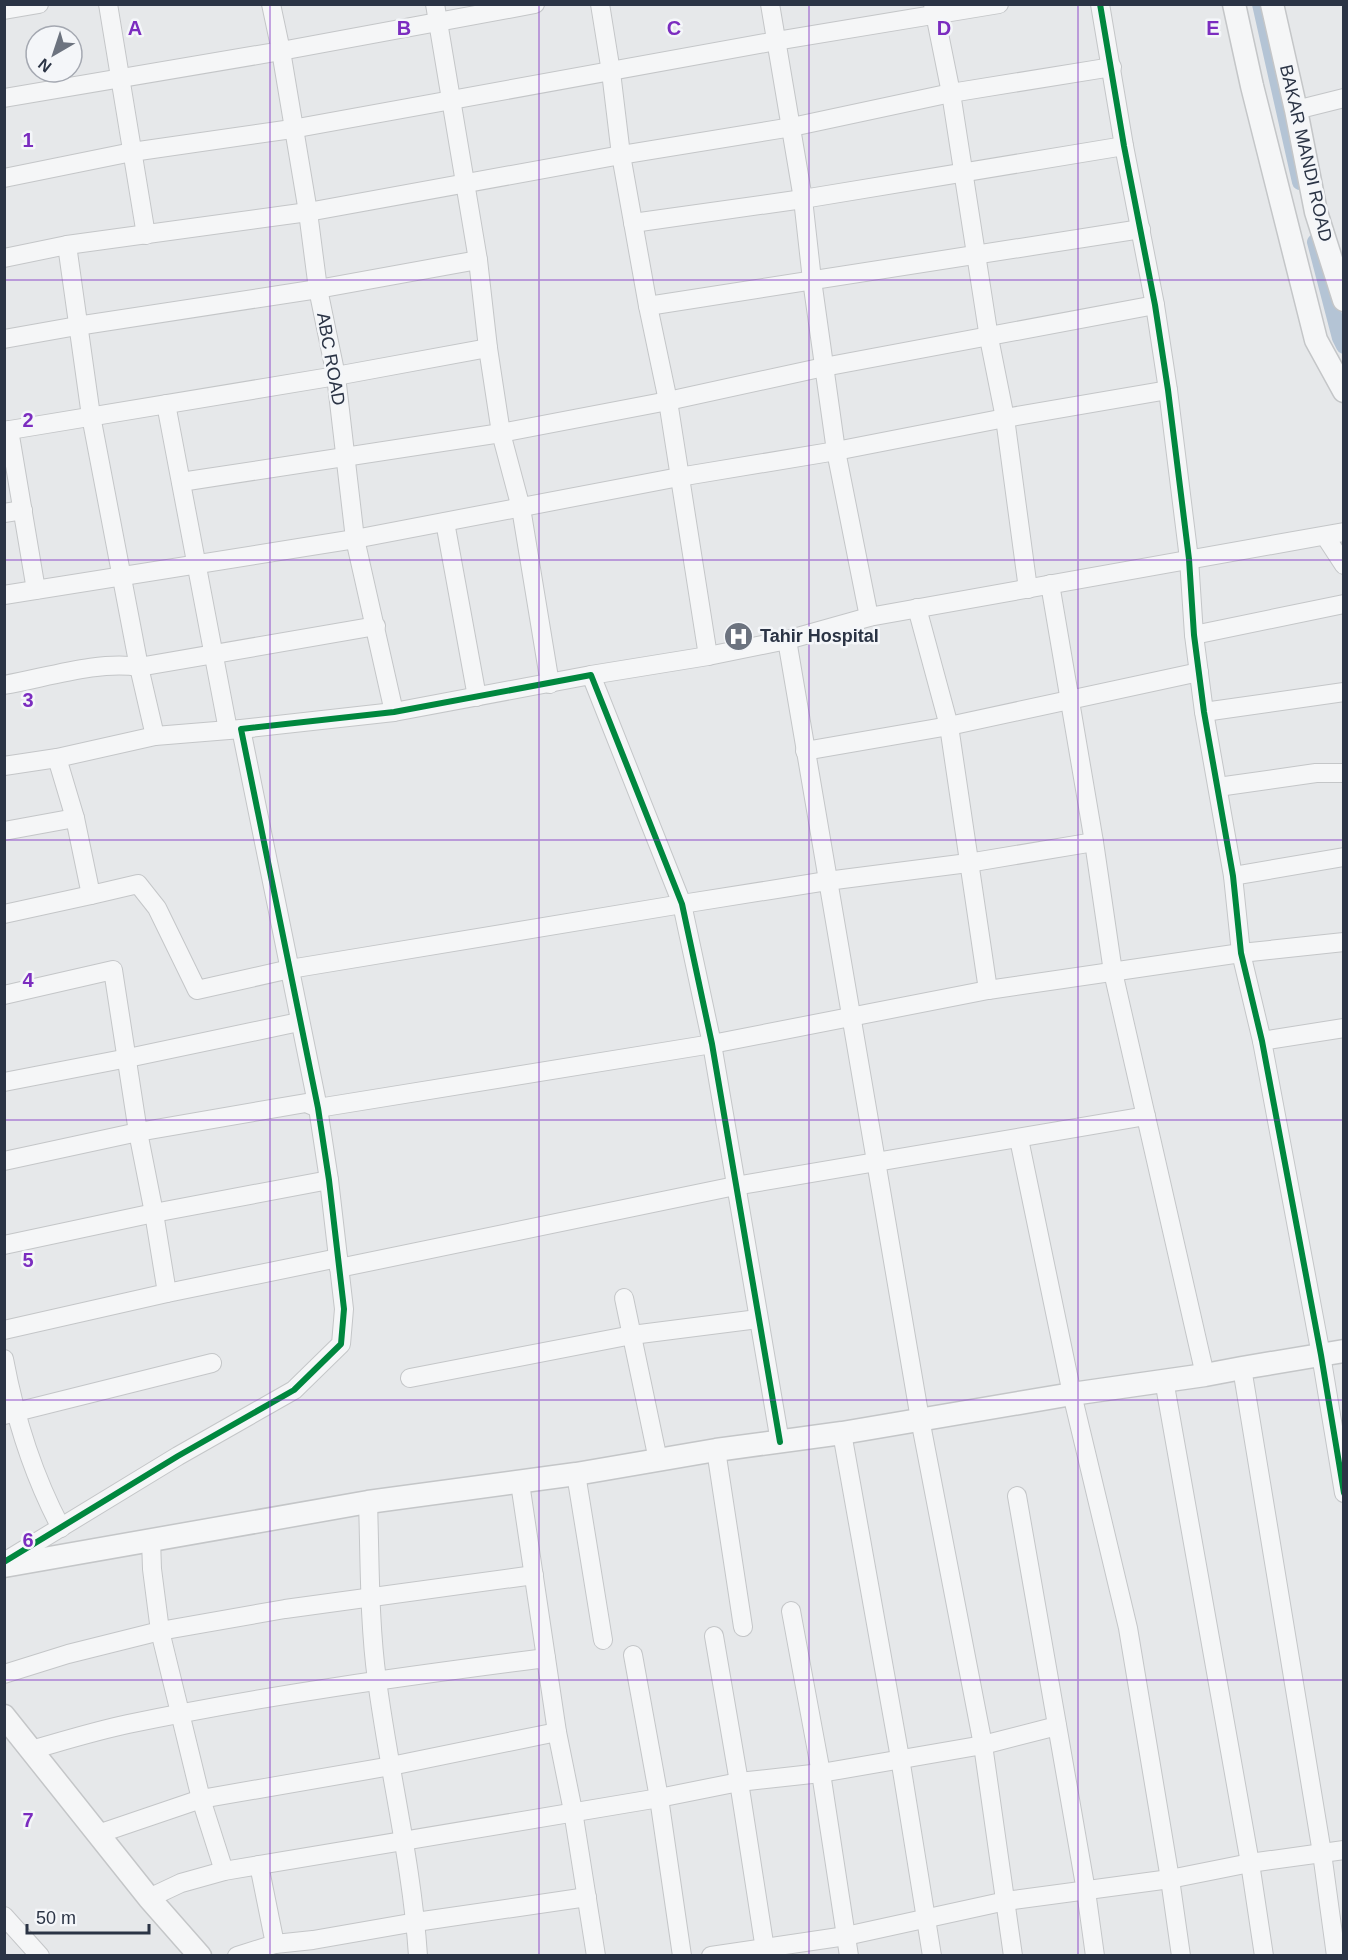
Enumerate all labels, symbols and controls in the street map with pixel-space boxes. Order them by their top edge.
text: A [128,17,142,39]
text: B [397,17,411,39]
text: C [667,17,681,39]
text: D [937,17,951,39]
text: E [1206,17,1220,39]
north arrow [24,24,84,84]
text: N [35,55,55,76]
street label: BAKAR MANDI ROAD [1276,63,1336,243]
text: 1 [22,129,34,151]
street label: ABC ROAD [313,311,349,407]
text: 2 [22,409,34,431]
hospital icon: Tahir Hospital [723,620,755,652]
place label: Tahir Hospital [760,626,879,646]
text: 3 [22,689,34,711]
text: 4 [22,969,34,991]
text: 5 [22,1249,34,1271]
text: 6 [22,1529,34,1551]
text: 7 [22,1809,34,1831]
scale bar [27,1897,148,1935]
text: 50 m [36,1908,76,1928]

